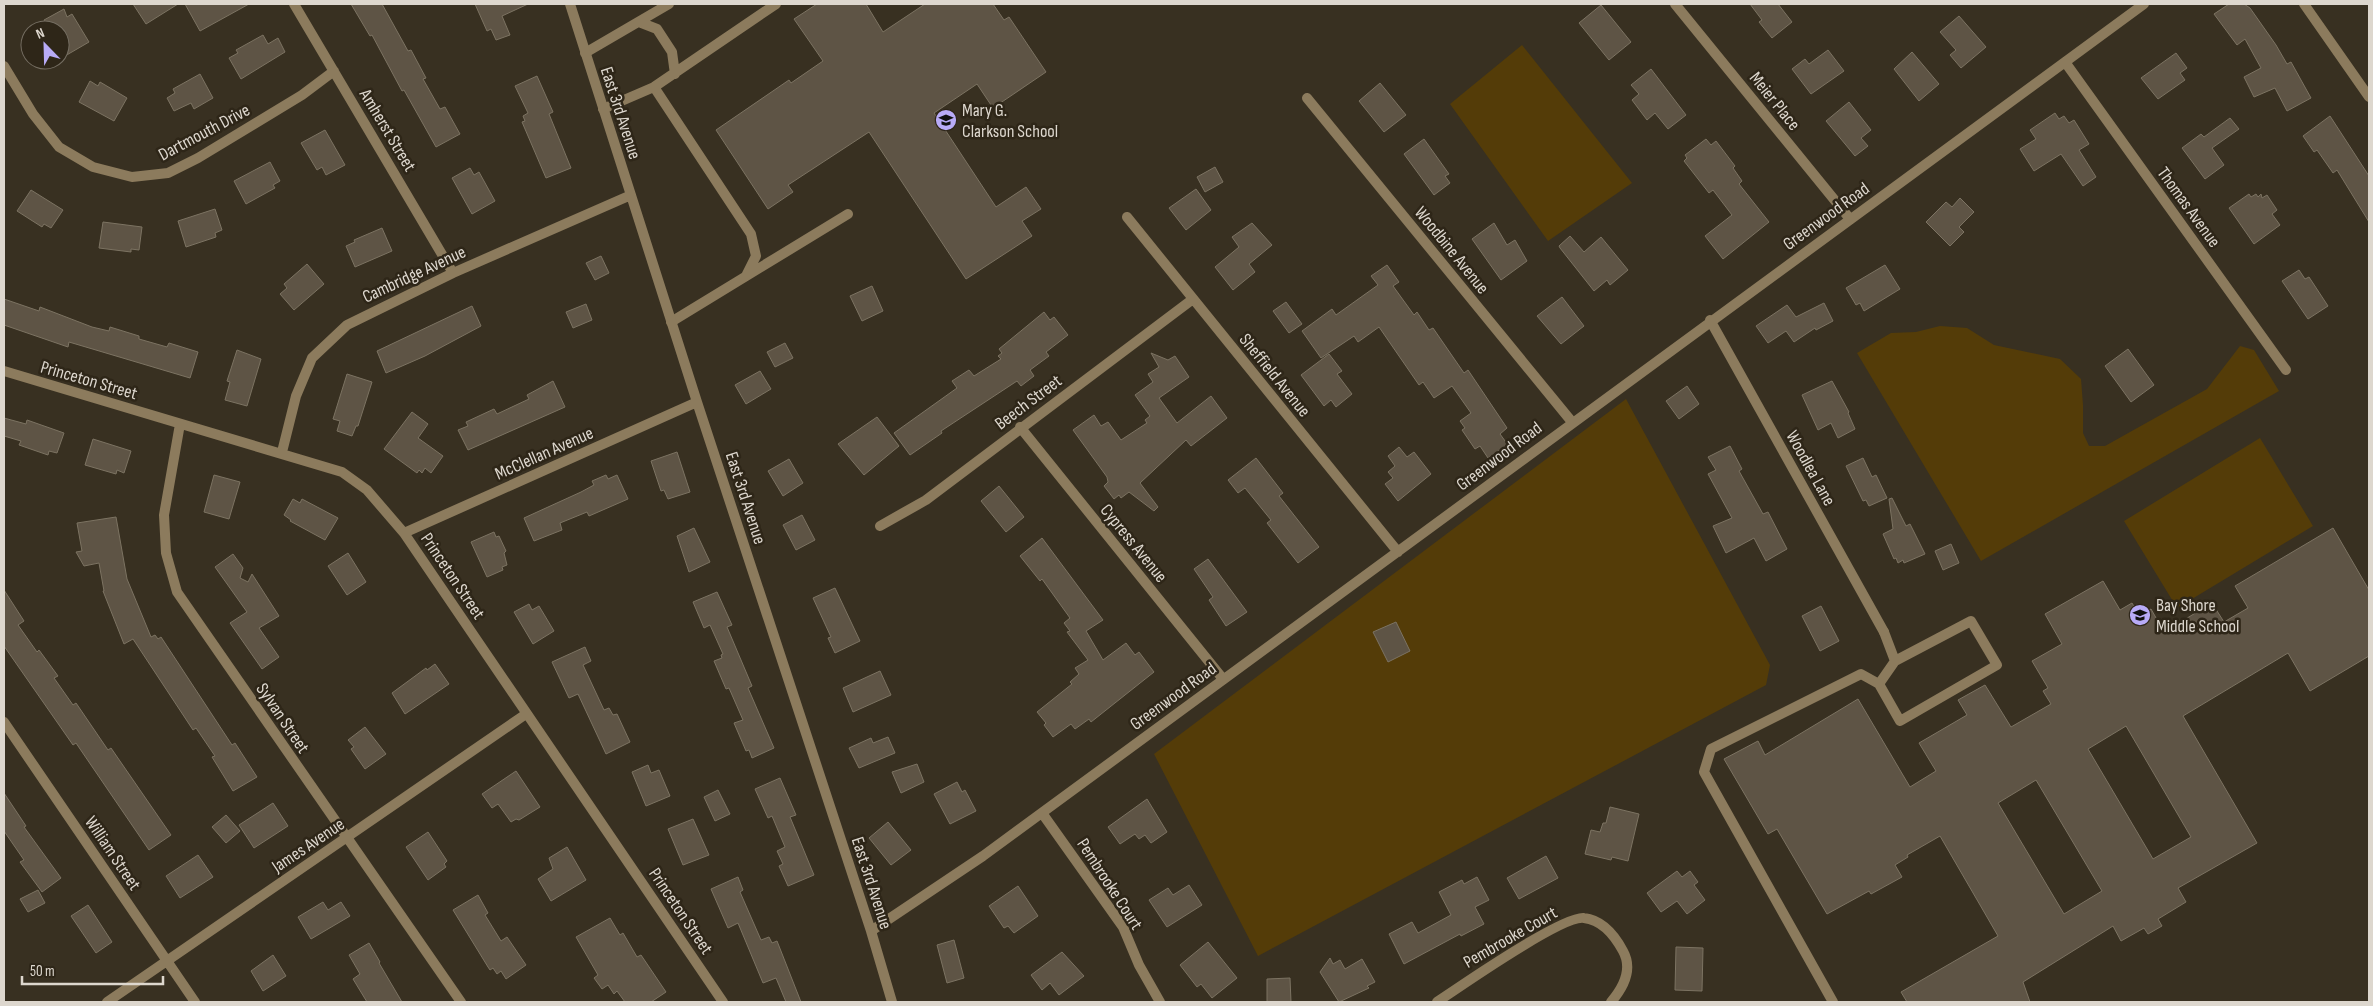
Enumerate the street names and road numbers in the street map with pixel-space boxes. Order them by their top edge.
street label: East 3rd Avenue [596,64,645,162]
street label: Meier Place [1745,68,1804,135]
street label: Amherst Street [354,84,421,176]
street label: Dartmouth Drive [155,100,254,165]
street label: Thomas Avenue [2152,163,2225,252]
street label: Greenwood Road [1779,178,1873,255]
street label: Woodbine Avenue [1410,202,1493,298]
street label: Cambridge Avenue [359,241,469,308]
street label: Sheffield Avenue [1235,329,1315,421]
street label: Princeton Street [38,357,140,404]
street label: Beech Street [991,370,1066,434]
street label: Greenwood Road [1452,417,1546,495]
street label: McClellan Avenue [492,422,597,484]
street label: Woodlea Lane [1781,427,1840,510]
street label: East 3rd Avenue [721,449,770,547]
street label: Cypress Avenue [1096,500,1172,587]
street label: Princeton Street [416,529,489,624]
street label: Greenwood Road [1126,658,1220,735]
street label: Sylvan Street [251,679,314,758]
street label: William Street [80,812,145,895]
street label: James Avenue [267,814,348,878]
street label: East 3rd Avenue [847,834,896,932]
street label: Pembrooke Court [1072,835,1147,934]
street label: Princeton Street [644,864,717,959]
street label: Pembrooke Court [1460,902,1561,973]

